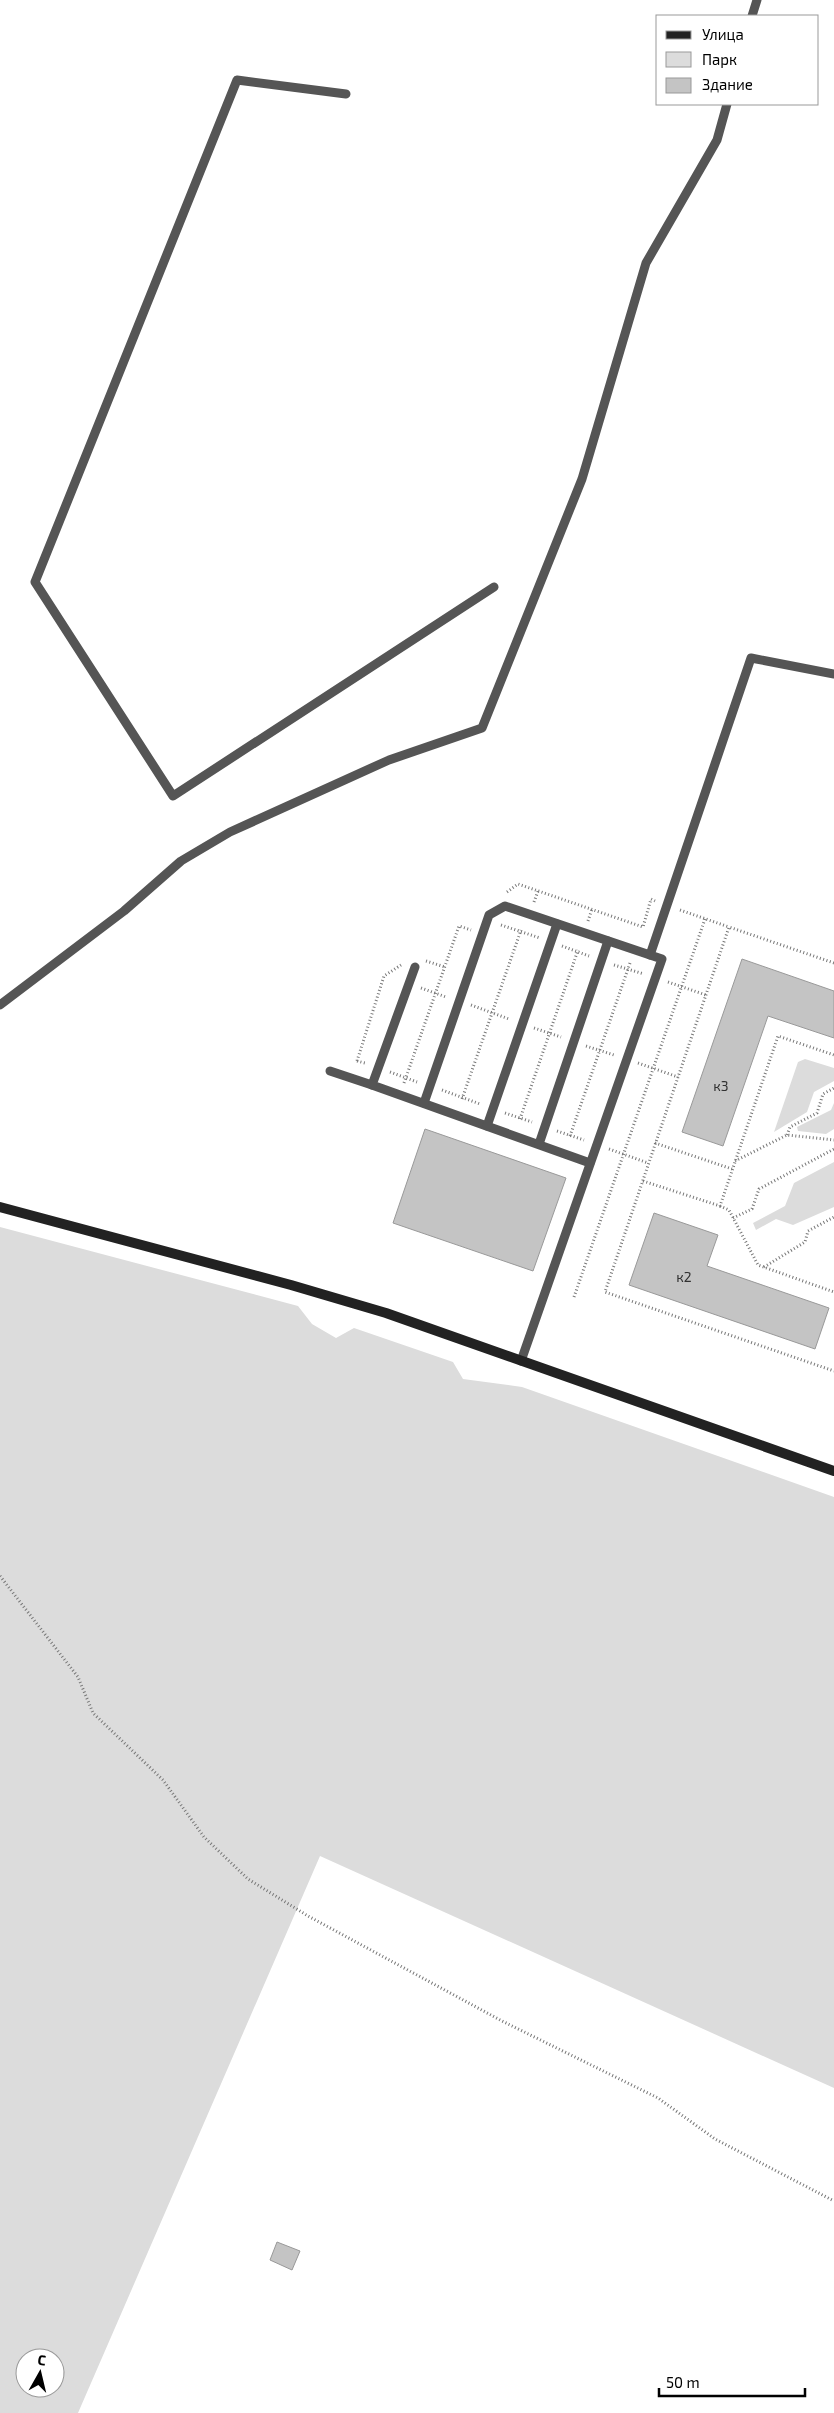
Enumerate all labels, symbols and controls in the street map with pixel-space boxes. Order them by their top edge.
legend [656,15,819,105]
text: Улица [702,25,744,43]
text: Парк [702,50,737,68]
text: Здание [702,75,753,93]
house number: к3 [713,1077,729,1094]
house number: к2 [676,1268,692,1285]
north arrow [15,2348,65,2398]
text: С [37,2351,47,2369]
scale bar [659,2366,805,2398]
text: 50 m [666,2373,700,2391]

